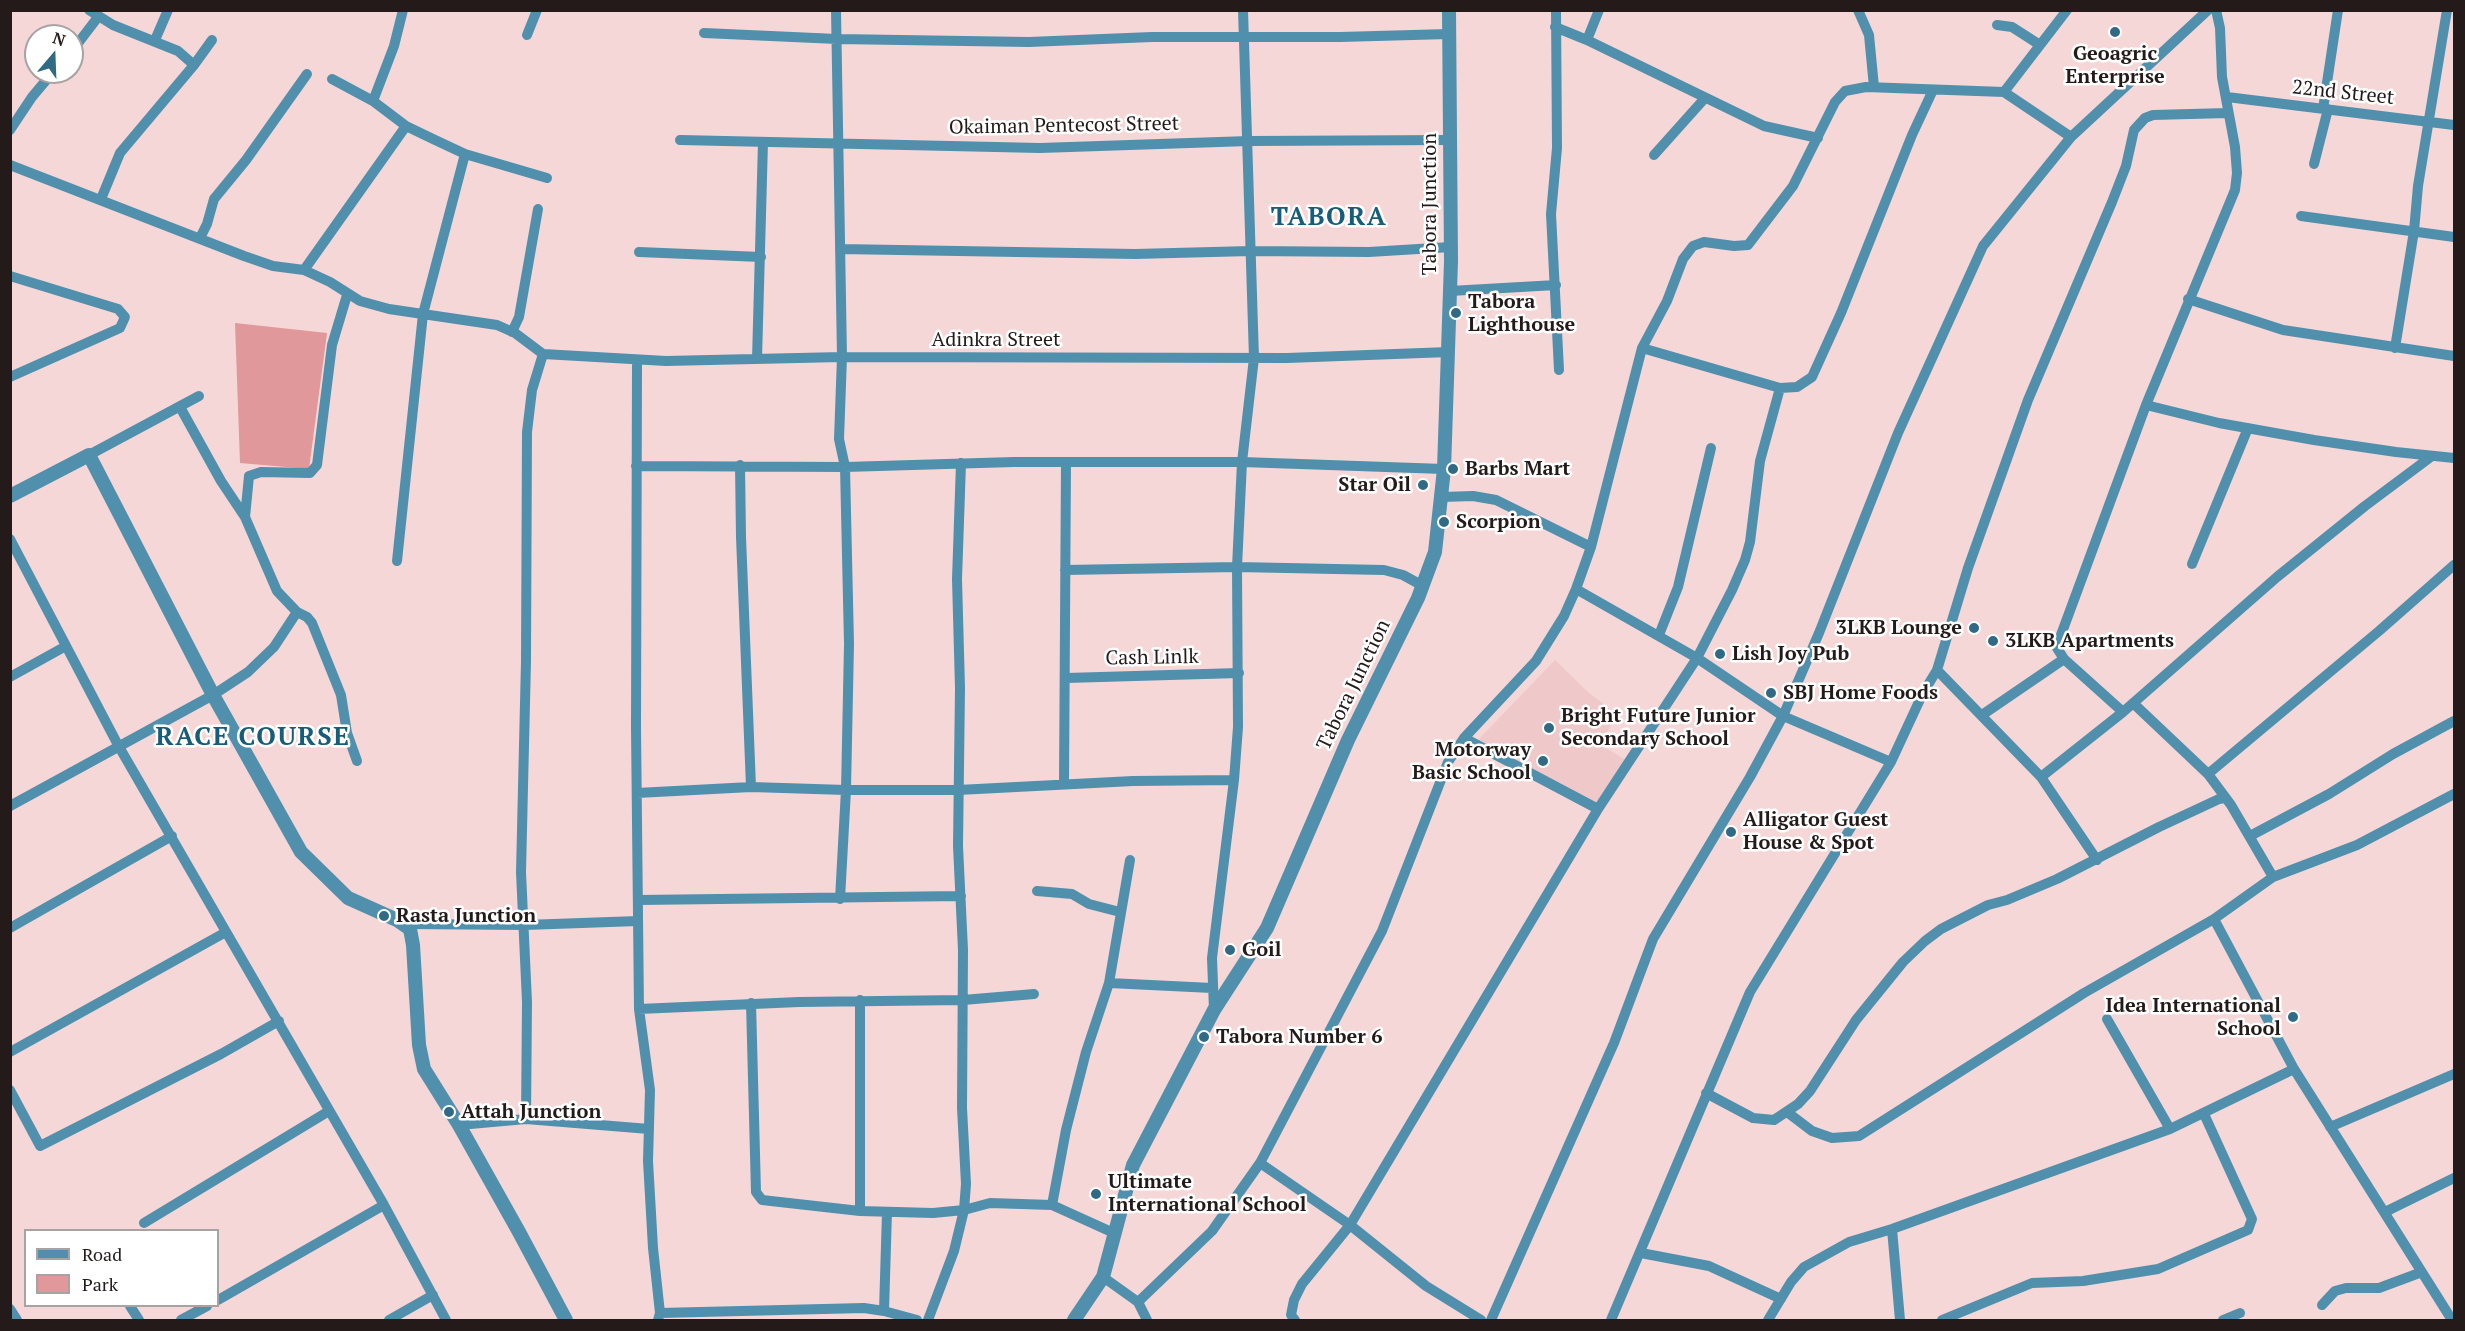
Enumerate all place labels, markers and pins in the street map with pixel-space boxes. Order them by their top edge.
marker: Geoagric Enterprise [2108,25,2122,39]
place label: Geoagric Enterprise [2065,42,2165,89]
place label: Tabora Lighthouse [1468,290,1575,337]
marker: Tabora Lighthouse [1449,306,1463,320]
place label: Barbs Mart [1465,457,1570,481]
marker: Barbs Mart [1446,462,1460,476]
place label: Star Oil [1338,473,1411,497]
marker: Star Oil [1416,478,1430,492]
place label: Scorpion [1456,510,1541,534]
marker: Scorpion [1437,515,1451,529]
place label: 3LKB Lounge [1836,616,1962,640]
marker: 3LKB Lounge [1967,621,1981,635]
place label: 3LKB Apartments [2005,629,2174,653]
marker: 3LKB Apartments [1986,634,2000,648]
place label: Lish Joy Pub [1732,642,1849,666]
marker: Lish Joy Pub [1713,647,1727,661]
place label: SBJ Home Foods [1783,681,1938,705]
marker: SBJ Home Foods [1764,686,1778,700]
place label: Bright Future Junior Secondary School [1561,704,1756,751]
marker: Bright Future Junior Secondary School [1542,721,1556,735]
place label: Motorway Basic School [1412,738,1531,785]
marker: Motorway Basic School [1536,754,1550,768]
place label: Alligator Guest House & Spot [1743,808,1888,855]
marker: Alligator Guest House & Spot [1724,825,1738,839]
place label: Rasta Junction [396,904,536,928]
marker: Rasta Junction [377,909,391,923]
place label: Goil [1242,938,1281,962]
marker: Goil [1223,943,1237,957]
place label: Idea International School [2105,994,2281,1041]
marker: Idea International School [2286,1010,2300,1024]
place label: Tabora Number 6 [1216,1025,1383,1049]
marker: Tabora Number 6 [1197,1030,1211,1044]
place label: Attah Junction [461,1100,601,1124]
marker: Attah Junction [442,1105,456,1119]
place label: Ultimate International School [1108,1170,1306,1217]
marker: Ultimate International School [1089,1187,1103,1201]

